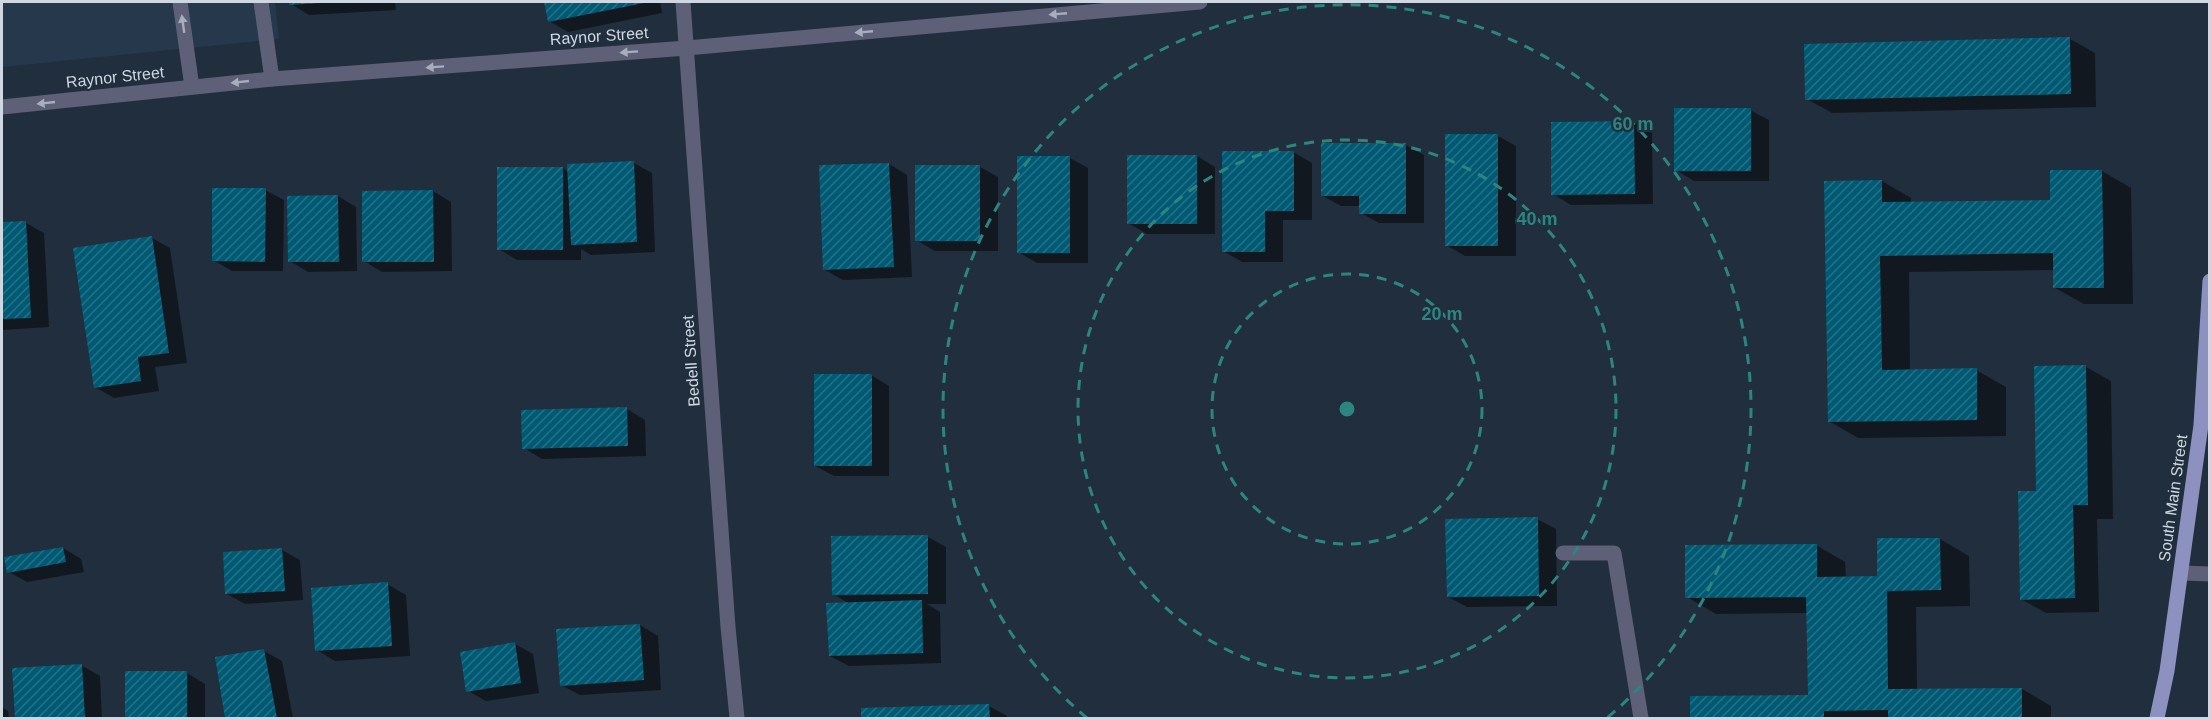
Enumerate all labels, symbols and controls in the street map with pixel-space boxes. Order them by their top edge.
one-way arrow [1048,9,1067,19]
one-way arrow [178,14,188,33]
street label: Raynor Street [549,24,649,48]
one-way arrow [854,27,873,37]
one-way arrow [620,47,639,57]
one-way arrow [425,62,444,71]
street label: Raynor Street [65,63,166,91]
one-way arrow [231,77,250,87]
one-way arrow [37,98,56,107]
text: 60 m [1612,114,1654,134]
text: 40 m [1516,209,1558,229]
text: 20 m [1421,304,1463,324]
street label: Bedell Street [679,314,703,407]
centre of rings [1337,399,1357,419]
street label: South Main Street [2156,433,2190,563]

